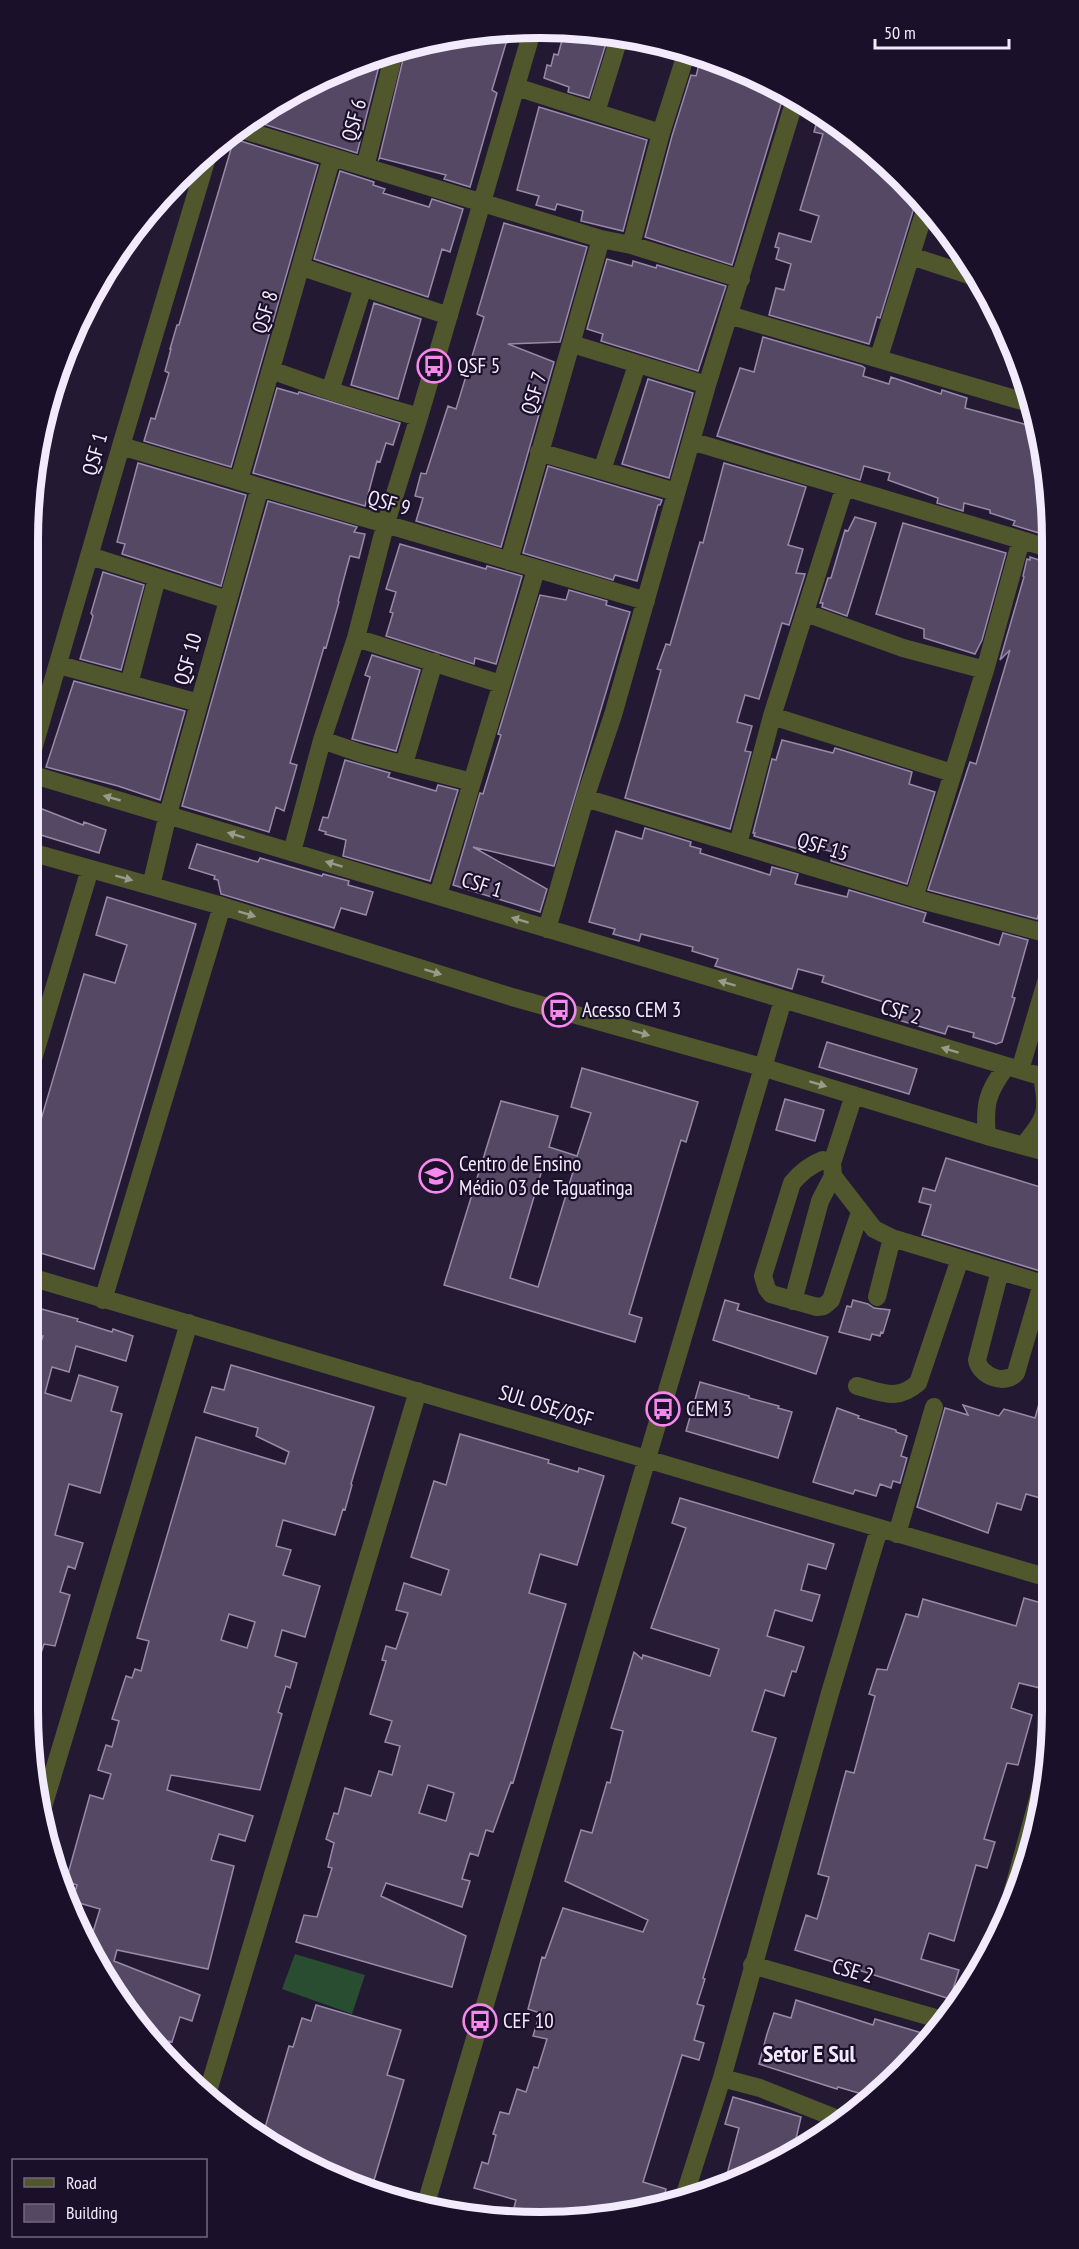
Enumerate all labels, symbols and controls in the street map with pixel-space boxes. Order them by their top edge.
scale bar [875,12,1008,50]
text: 50 m [884,21,916,44]
street label: QSF 6 [335,96,372,144]
street label: QSF 8 [245,287,284,336]
bus stop icon: QSF 5 [416,348,452,384]
place label: QSF 5 [457,352,500,379]
street label: QSF 7 [514,368,553,417]
street label: QSF 1 [76,429,113,478]
street label: QSF 9 [365,484,414,521]
street label: QSF 10 [167,630,208,688]
one-way arrow [103,793,121,802]
street label: QSF 15 [794,826,852,867]
one-way arrow [227,830,245,839]
one-way arrow [325,859,343,868]
street label: CSF 1 [459,866,506,903]
one-way arrow [115,874,133,883]
one-way arrow [238,910,256,919]
one-way arrow [511,915,529,924]
one-way arrow [424,968,442,977]
one-way arrow [718,978,736,987]
bus stop icon: Acesso CEM 3 [541,992,577,1028]
street label: CSF 2 [878,993,925,1030]
place label: Acesso CEM 3 [582,996,681,1023]
one-way arrow [632,1028,650,1038]
one-way arrow [941,1045,959,1054]
one-way arrow [809,1080,827,1089]
place label: Centro de Ensino Médio 03 de Taguatinga [459,1150,633,1201]
school or university icon: Centro de Ensino Médio 03 de Taguatinga [418,1158,454,1194]
street label: SUL OSE/OSF [496,1378,597,1433]
bus stop icon: CEM 3 [645,1391,681,1427]
place label: CEM 3 [686,1395,732,1422]
street label: CSE 2 [829,1952,877,1989]
bus stop icon: CEF 10 [462,2003,498,2039]
place label: CEF 10 [503,2007,554,2034]
district label: Setor E Sul [763,2038,856,2069]
legend [12,2159,207,2237]
text: Road [66,2171,97,2194]
text: Building [66,2201,118,2224]

